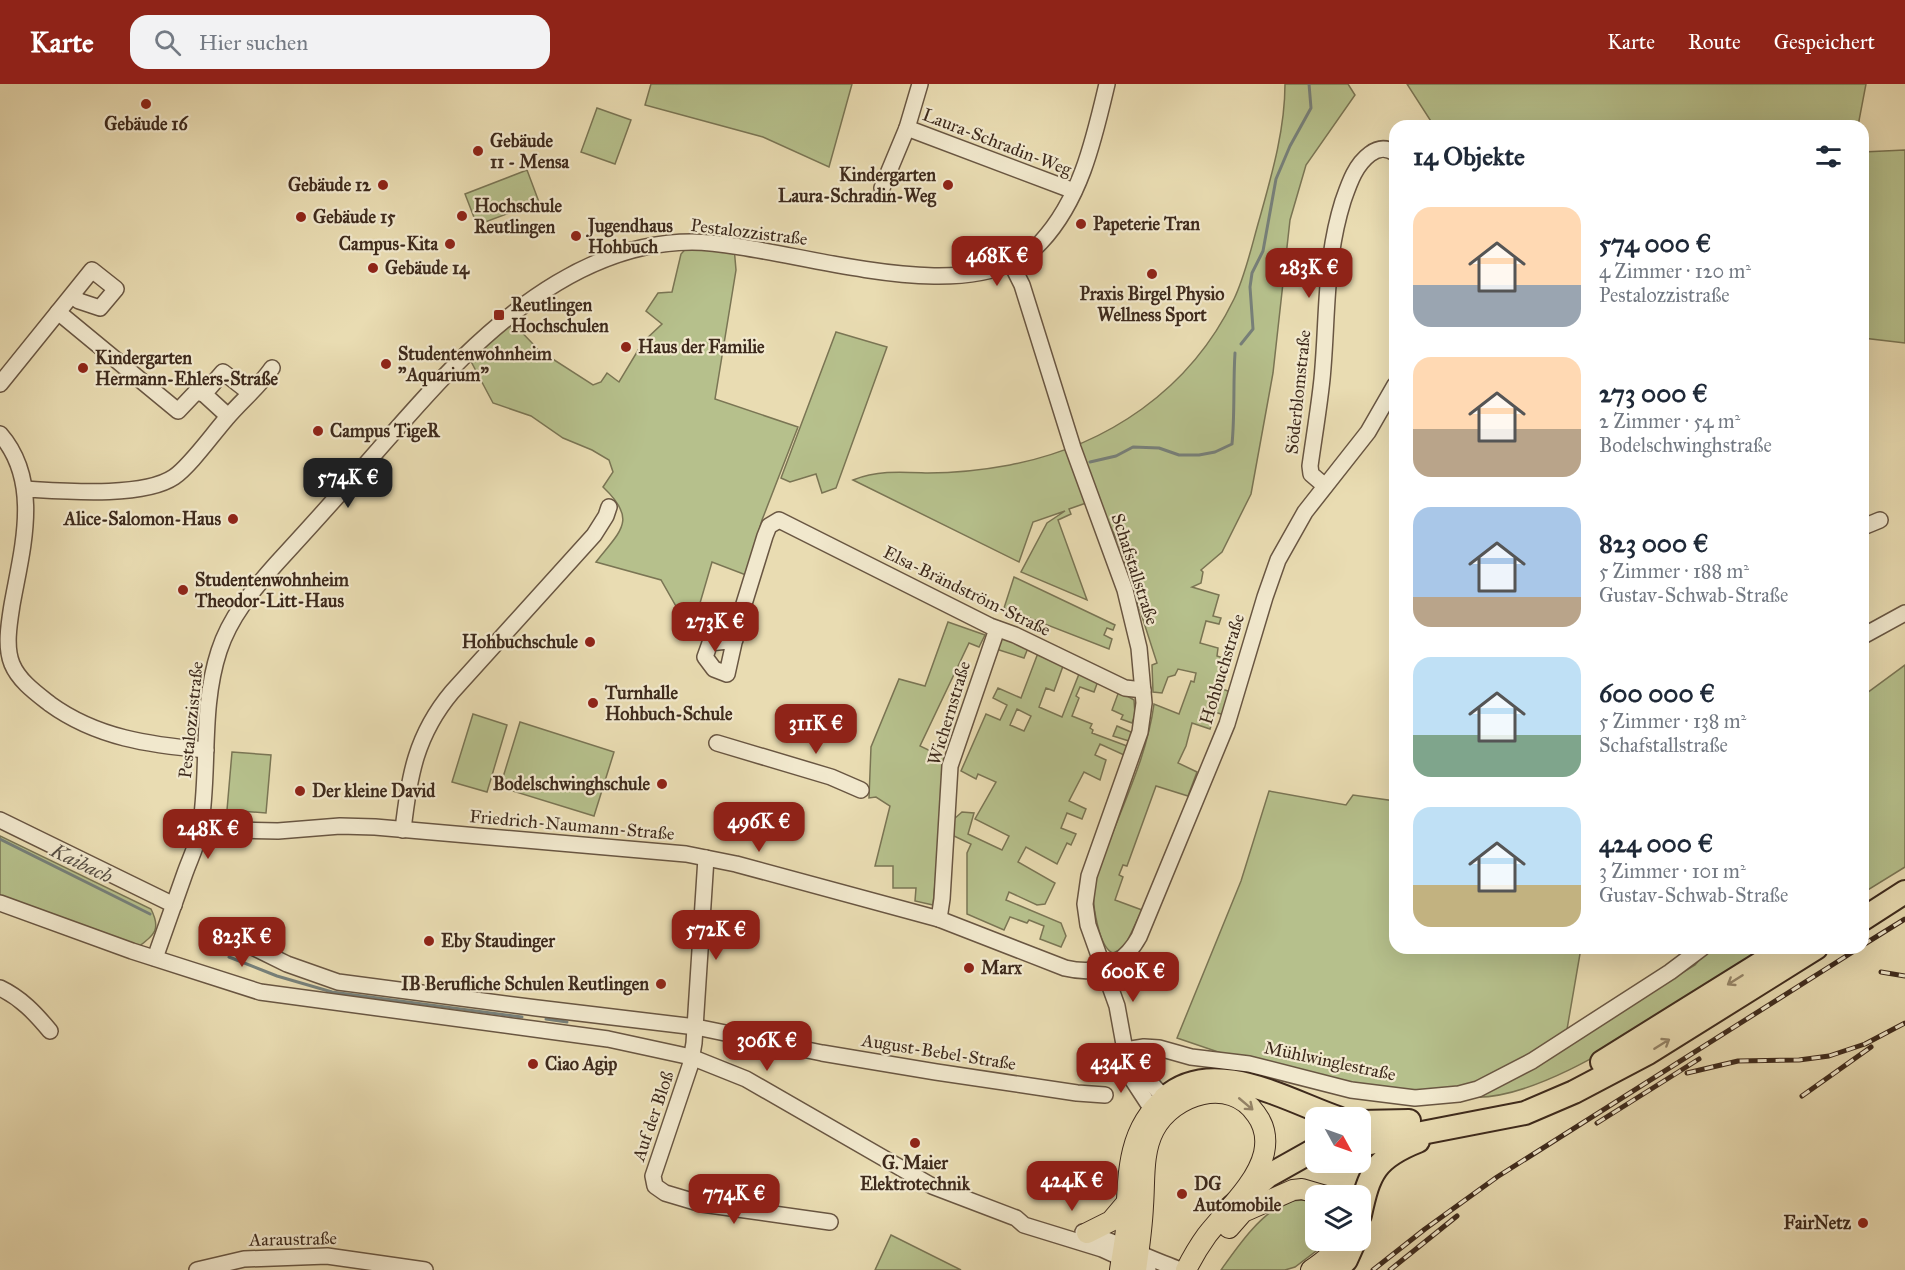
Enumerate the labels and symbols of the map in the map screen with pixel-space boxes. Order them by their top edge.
marker: Gebäude 16 [139,97,153,111]
street label: Laura-Schradin-Weg [919,103,1075,182]
place label: Gebäude 16 [104,113,188,135]
place label: Gebäude 11 - Mensa [490,130,570,173]
marker: Gebäude 11 - Mensa [471,144,485,158]
place label: Kindergarten Laura-Schradin-Weg [778,164,937,208]
place label: Gebäude 12 [288,174,372,196]
marker: Gebäude 12 [376,178,390,192]
marker: Kindergarten Laura-Schradin-Weg [941,178,955,192]
place label: Hochschule Reutlingen [474,195,563,239]
place label: Gebäude 15 [313,206,396,228]
marker: Hochschule Reutlingen [455,209,469,223]
marker: Gebäude 15 [294,210,308,224]
place label: Papeterie Tran [1093,213,1200,236]
street label: Pestalozzistraße [689,214,809,250]
place label: Jugendhaus Hohbuch [586,215,673,258]
marker: Papeterie Tran [1074,217,1088,231]
marker: Jugendhaus Hohbuch [569,229,583,243]
place label: Campus-Kita [339,233,438,256]
pin: 468K € [948,236,1046,287]
marker: Campus-Kita [443,237,457,251]
pin: 283K € [1260,248,1358,299]
place label: Gebäude 14 [385,257,470,280]
marker: Gebäude 14 [366,261,380,275]
marker: Praxis Birgel Physio Wellness Sport [1145,267,1159,281]
place label: Praxis Birgel Physio Wellness Sport [1079,283,1225,327]
place label: Reutlingen Hochschulen [511,294,609,337]
marker: Reutlingen Hochschulen [492,308,506,322]
street label: Söderblomstraße [1281,329,1315,455]
place label: Haus der Familie [638,336,765,358]
marker: Haus der Familie [619,340,633,354]
place label: Studentenwohnheim "Aquarium" [398,343,553,387]
place label: Kindergarten Hermann-Ehlers-Straße [95,347,279,390]
marker: Studentenwohnheim "Aquarium" [379,357,393,371]
marker: Kindergarten Hermann-Ehlers-Straße [76,361,90,375]
place label: Campus TigeR [330,420,441,443]
marker: Campus TigeR [311,424,325,438]
pin: 574K € [299,458,397,509]
place label: Alice-Salomon-Haus [63,508,221,530]
street label: Schafstallstraße [1107,510,1163,628]
marker: Alice-Salomon-Haus [226,512,240,526]
street label: Elsa-Brändström-Straße [880,541,1054,641]
place label: Studentenwohnheim Theodor-Litt-Haus [194,569,350,612]
marker: Studentenwohnheim Theodor-Litt-Haus [176,583,190,597]
pin: 273K € [666,602,764,653]
street label: Hohbuchstraße [1195,611,1249,727]
place label: Hohbuchschule [462,631,578,653]
marker: Hohbuchschule [583,635,597,649]
street label: Wichernstraße [923,658,975,768]
street label: Pestalozzistraße [174,660,208,780]
place label: Turnhalle Hohbuch-Schule [604,682,733,725]
marker: Turnhalle Hohbuch-Schule [586,696,600,710]
pin: 311K € [767,704,865,755]
place label: Bodelschwinghschule [493,773,650,796]
marker: Bodelschwinghschule [655,777,669,791]
place label: Der kleine David [312,780,436,802]
marker: Der kleine David [293,784,307,798]
pin: 496K € [710,802,808,853]
street label: Friedrich-Naumann-Straße [469,805,675,845]
pin: 248K € [159,809,257,860]
water label: Kaibach [46,837,117,888]
pin: 572K € [667,910,765,961]
pin: 823K € [193,917,291,968]
place label: Eby Staudinger [441,930,556,953]
marker: Eby Staudinger [422,934,436,948]
pin: 600K € [1084,952,1182,1003]
place label: Marx [981,957,1023,979]
marker: Marx [962,961,976,975]
place label: IB Berufliche Schulen Reutlingen [401,973,649,996]
one-way arrow [1726,973,1743,986]
marker: IB Berufliche Schulen Reutlingen [654,977,668,991]
pin: 306K € [718,1021,816,1072]
street label: August-Bebel-Straße [859,1029,1018,1076]
street label: Mühlwinglestraße [1262,1036,1398,1087]
one-way arrow [1654,1038,1670,1050]
pin: 434K € [1072,1043,1170,1094]
place label: Ciao Agip [545,1053,617,1076]
marker: Ciao Agip [526,1057,540,1071]
street label: Auf der Bloß [627,1068,679,1165]
one-way arrow [1238,1097,1253,1111]
north arrow [1305,1107,1371,1173]
marker: G. Maier Elektrotechnik [908,1136,922,1150]
place label: G. Maier Elektrotechnik [860,1152,971,1195]
pin: 424K € [1023,1161,1121,1212]
place label: DG Automobile [1193,1173,1282,1216]
pin: 774K € [685,1174,783,1225]
marker: DG Automobile [1175,1187,1189,1201]
place label: FairNetz [1784,1212,1852,1234]
marker: FairNetz [1856,1216,1870,1230]
street label: Aaraustraße [248,1227,337,1251]

